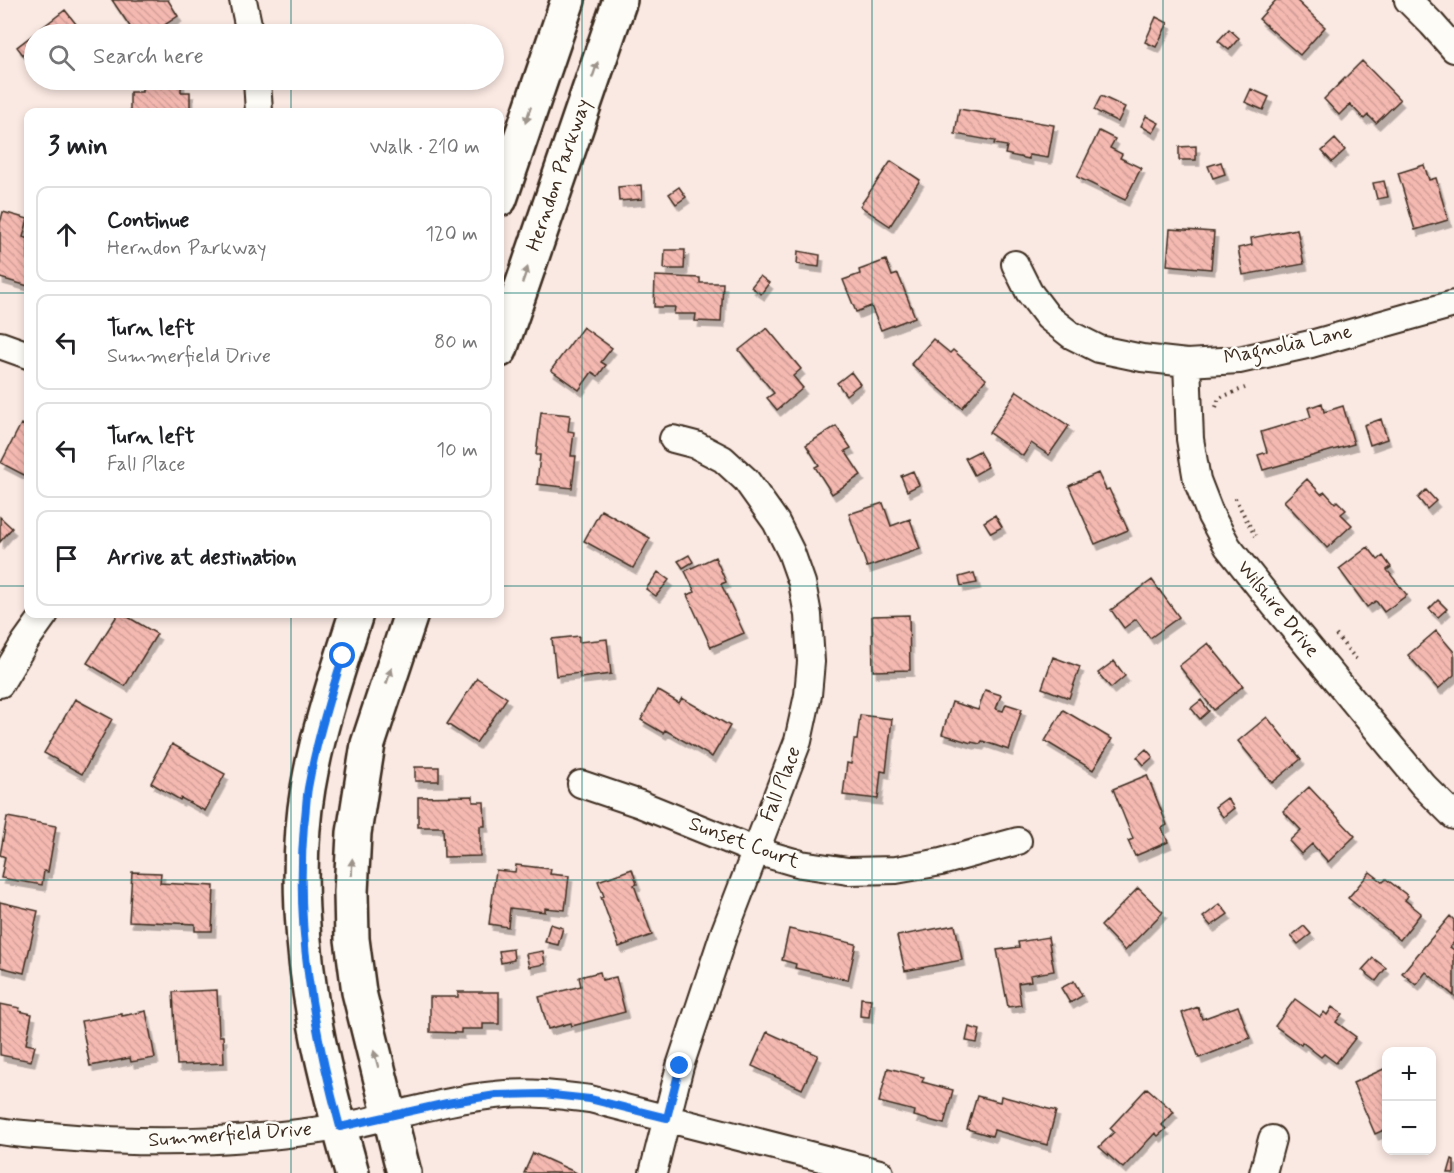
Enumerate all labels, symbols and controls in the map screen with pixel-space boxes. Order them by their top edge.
search box [24,24,504,90]
icon: search [45,41,78,74]
text: Search here [93,43,204,71]
one-way arrow [591,61,601,79]
street label: Herndon Parkway [520,95,598,255]
one-way arrow [523,106,533,124]
text: 3 min [48,130,108,164]
text: Walk · 210 m [370,134,480,161]
text: Continue [107,207,189,235]
icon: ahead [50,218,83,251]
text: 120 m [425,221,478,248]
text: Herndon Parkway [107,235,266,262]
one-way arrow [521,266,530,284]
text: Turn left [107,315,195,343]
street label: Magnolia Lane [1221,318,1355,374]
icon: left [50,326,83,359]
text: 80 m [434,329,478,356]
text: Summerfield Drive [107,343,271,370]
text: Turn left [107,423,195,451]
icon: left [50,434,83,467]
text: 10 m [436,437,478,464]
text: Fall Place [107,451,185,478]
icon: arrive [50,542,83,575]
text: Arrive at destination [107,544,297,572]
street label: Wilshire Drive [1231,555,1325,663]
route start [329,642,355,668]
one-way arrow [385,667,395,685]
street label: Fall Place [754,743,808,825]
street label: Sunset Court [685,810,803,876]
one-way arrow [348,857,357,876]
map controls [1382,1047,1436,1155]
button: + [1382,1047,1436,1101]
one-way arrow [371,1050,380,1068]
route end [666,1052,692,1078]
button: − [1382,1101,1436,1155]
street label: Summerfield Drive [147,1116,313,1154]

